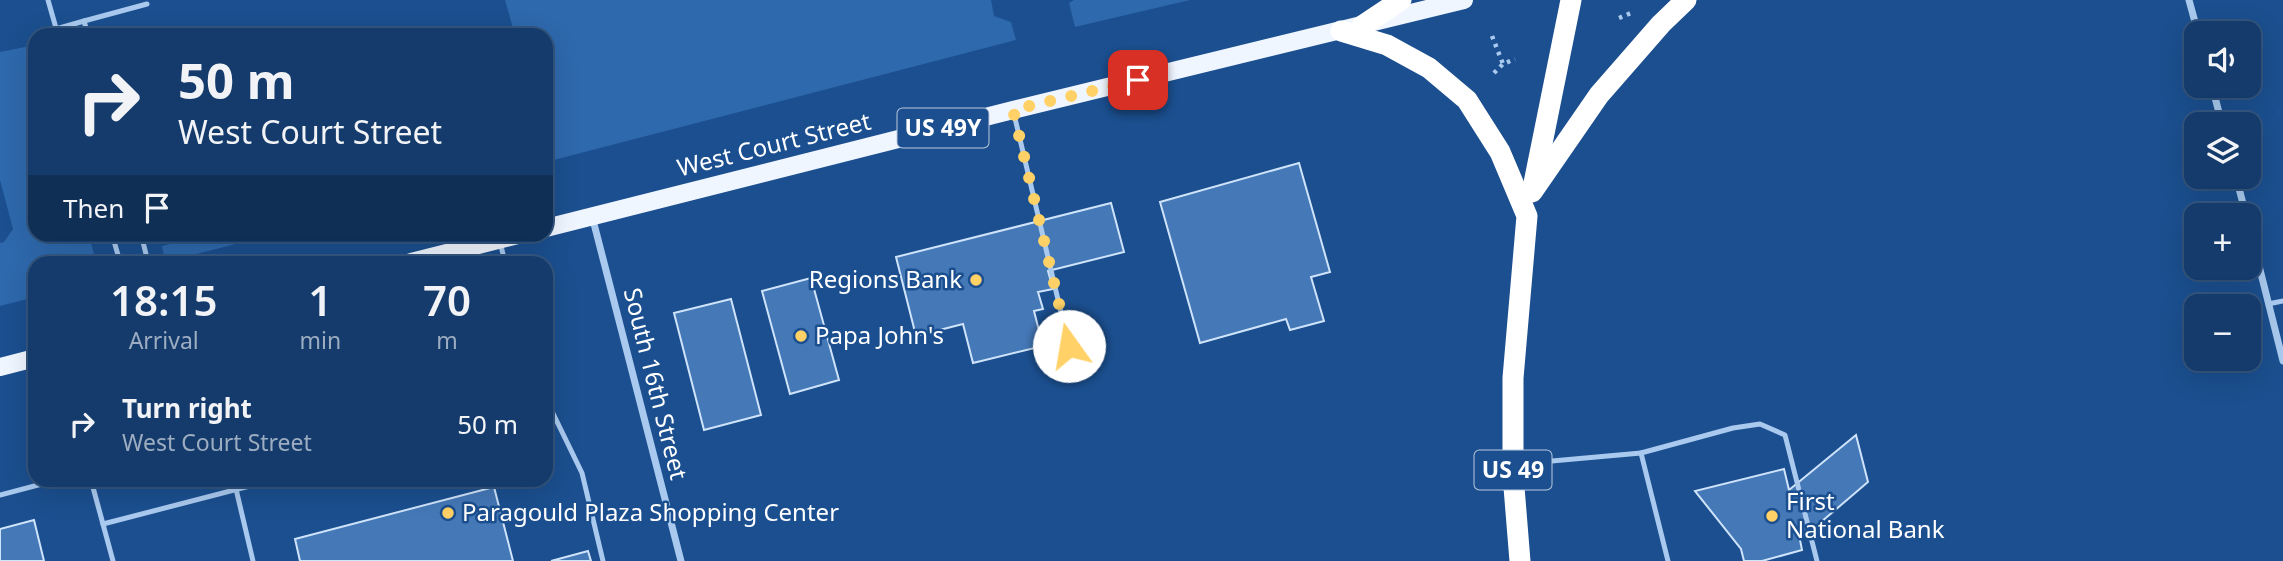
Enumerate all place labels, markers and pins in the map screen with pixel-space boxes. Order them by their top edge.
pin [1108,50,1168,110]
place label: Regions Bank [809,262,962,295]
marker: Regions Bank [968,272,984,288]
place label: Papa John's [815,318,944,351]
marker: Papa John's [793,328,809,344]
place label: First National Bank [1786,484,1945,545]
place label: Paragould Plaza Shopping Center [462,495,839,528]
marker: Paragould Plaza Shopping Center [440,505,456,521]
marker: First National Bank [1764,508,1780,524]

